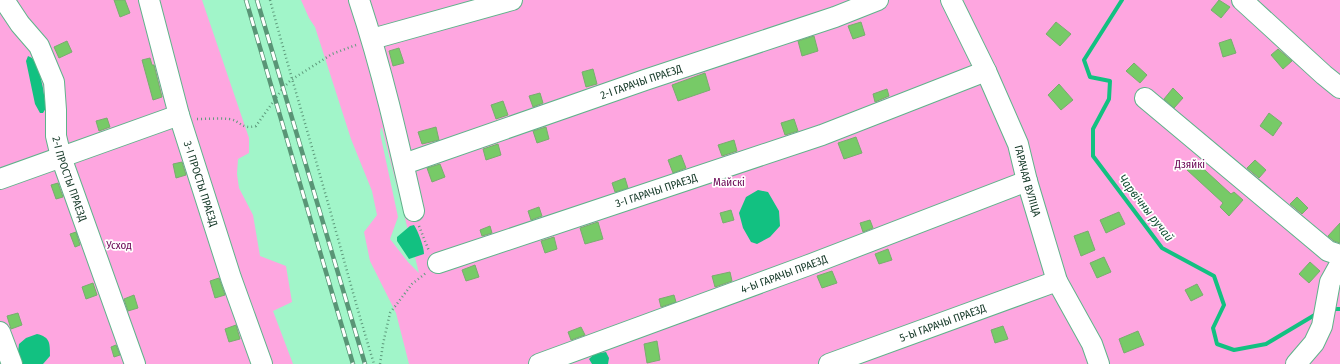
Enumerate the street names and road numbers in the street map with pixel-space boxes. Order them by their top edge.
street label: 2-І ГАРАЧЫ ПРАЕЗД [599,62,684,102]
street label: 2-І ПРОСТЫ ПРАЕЗД [50,135,90,223]
street label: 3-І ПРОСТЫ ПРАЕЗД [181,139,221,228]
street label: ГАРАЧАЯ ВУЛІЦА [1012,144,1044,218]
street label: 3-І ГАРАЧЫ ПРАЕЗД [614,171,699,210]
street label: 4-Ы ГАРАЧЫ ПРАЕЗД [739,252,829,296]
street label: 5-Ы ГАРАЧЫ ПРАЕЗД [898,301,988,344]

